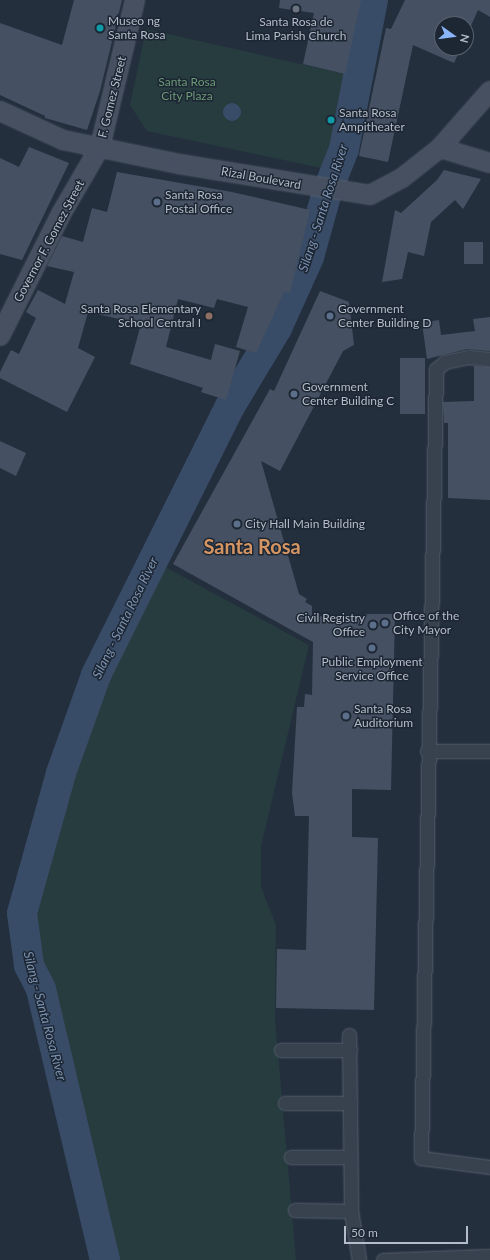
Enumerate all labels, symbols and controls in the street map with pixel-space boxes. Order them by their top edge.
marker: Santa Rosa de Lima Parish Church [291,4,301,14]
place label: Museo ng Santa Rosa [108,14,165,42]
place label: Santa Rosa de Lima Parish Church [245,15,347,43]
north arrow [434,16,474,56]
marker: Museo ng Santa Rosa [95,23,105,33]
text: N [458,33,472,44]
street label: F. Gomez Street [95,55,129,139]
park label: Santa Rosa City Plaza [158,75,216,103]
place label: Santa Rosa Ampitheater [339,106,405,134]
marker: Santa Rosa Ampitheater [326,115,336,125]
water label: Silang - Santa Rosa River [295,142,351,274]
street label: Rizal Boulevard [220,164,302,192]
street label: Governor F. Gomez Street [11,177,87,305]
place label: Santa Rosa Postal Office [165,188,232,216]
marker: Santa Rosa Postal Office [152,197,162,207]
place label: Santa Rosa Elementary School Central I [81,302,201,330]
place label: Government Center Building D [338,302,432,330]
marker: Santa Rosa Elementary School Central I [204,311,214,321]
marker: Government Center Building D [325,311,335,321]
place label: Government Center Building C [302,380,395,408]
marker: Government Center Building C [289,389,299,399]
place label: City Hall Main Building [245,517,365,531]
marker: City Hall Main Building [232,519,242,529]
district label: Santa Rosa [203,534,301,558]
water label: Silang - Santa Rosa River [89,555,161,681]
place label: Office of the City Mayor [393,609,460,637]
place label: Civil Registry Office [296,611,365,639]
marker: Office of the City Mayor [380,618,390,628]
marker: Civil Registry Office [368,620,378,630]
marker: Public Employment Service Office [367,643,377,653]
place label: Public Employment Service Office [321,655,423,683]
place label: Santa Rosa Auditorium [354,702,413,730]
marker: Santa Rosa Auditorium [341,711,351,721]
water label: Silang - Santa Rosa River [20,950,70,1082]
scale bar [346,1218,470,1244]
text: 50 m [351,1225,378,1240]

